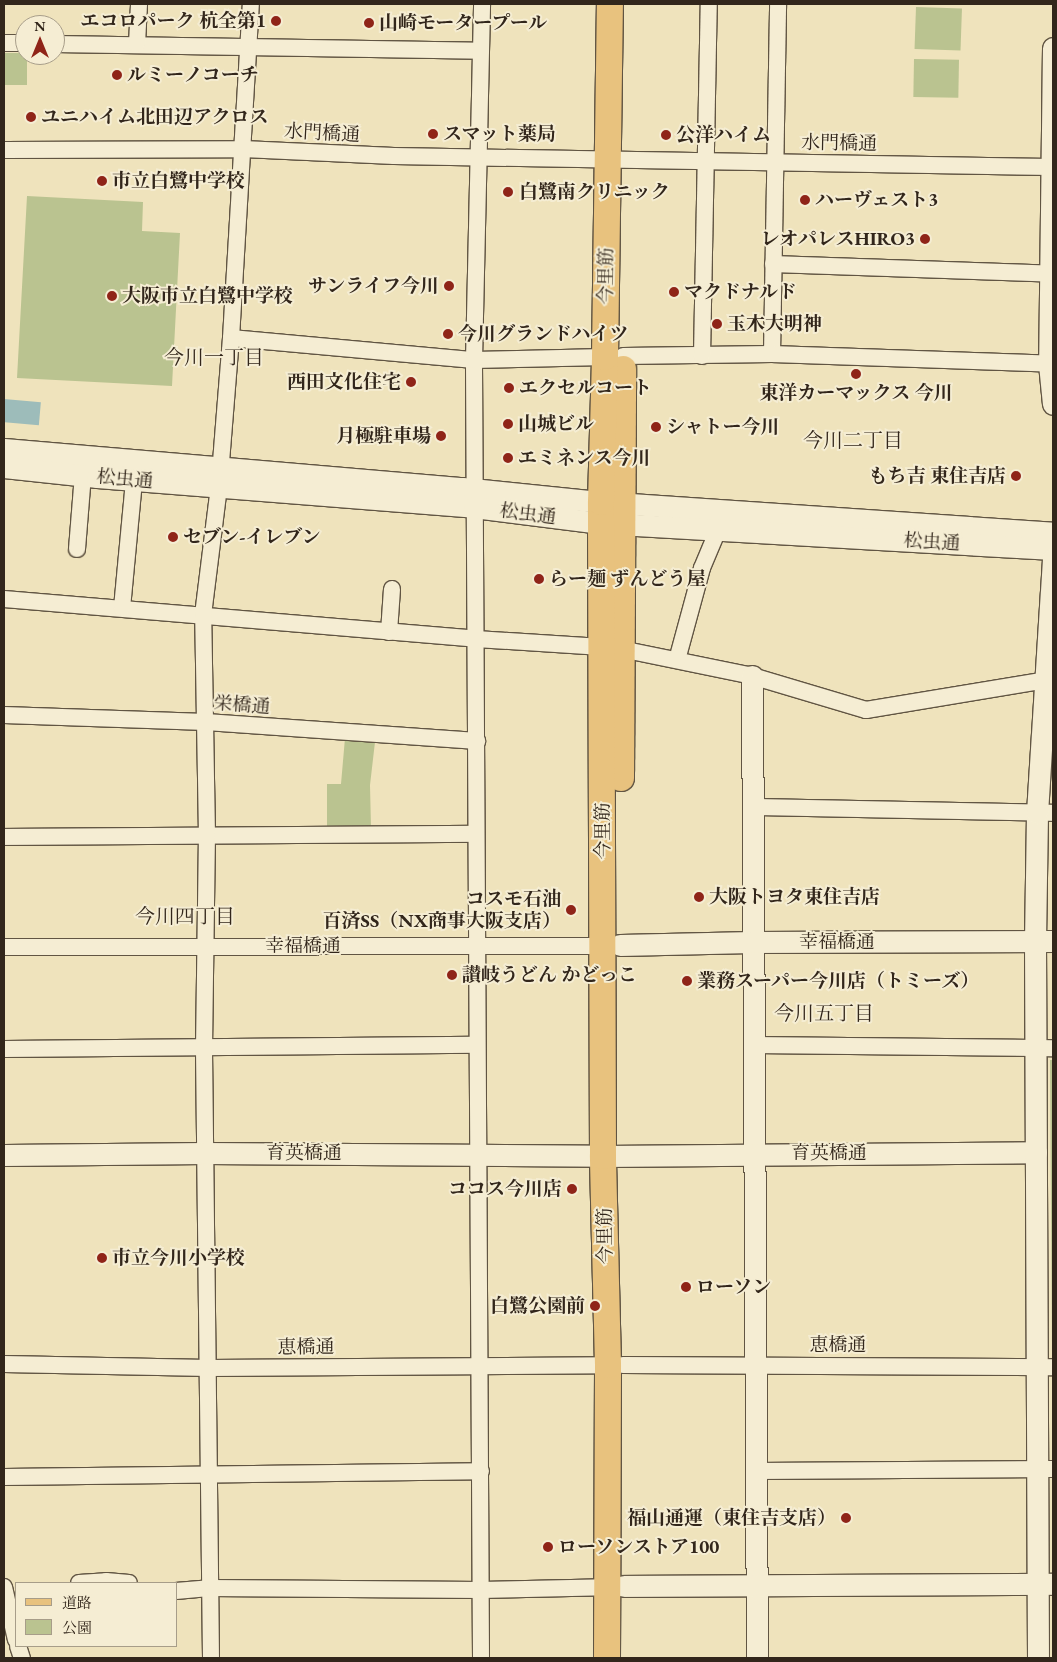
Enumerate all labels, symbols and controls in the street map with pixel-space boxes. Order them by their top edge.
place label: エコロパーク 杭全第1 [80,10,266,32]
place label: 山崎モータープール [379,12,549,34]
north arrow [15,15,65,65]
marker: エコロパーク 杭全第1 [270,15,282,27]
text: N [34,17,46,35]
marker: 山崎モータープール [363,17,375,29]
place label: ルミーノコーチ [127,64,260,86]
marker: ルミーノコーチ [111,69,123,81]
place label: ユニハイム北田辺アクロス [41,106,269,128]
marker: ユニハイム北田辺アクロス [25,111,37,123]
street label: 水門橋通 [283,120,361,146]
place label: スマット薬局 [443,123,557,145]
place label: 公洋ハイム [676,124,771,146]
marker: スマット薬局 [427,128,439,140]
marker: 公洋ハイム [660,129,672,141]
street label: 水門橋通 [801,131,877,155]
place label: 市立白鷺中学校 [112,170,245,192]
marker: 市立白鷺中学校 [96,175,108,187]
place label: 白鷺南クリニック [519,181,671,203]
marker: 白鷺南クリニック [501,185,515,199]
place label: ハーヴェスト3 [815,189,939,211]
marker: ハーヴェスト3 [799,194,811,206]
place label: レオパレスHIRO3 [759,228,915,250]
marker: レオパレスHIRO3 [919,233,931,245]
street label: 今里筋 [594,247,618,305]
place label: サンライフ今川 [306,275,439,297]
marker: サンライフ今川 [443,280,455,292]
place label: マクドナルド [684,281,798,303]
place label: 大阪市立白鷺中学校 [122,285,293,307]
marker: マクドナルド [668,286,680,298]
marker: 大阪市立白鷺中学校 [106,290,118,302]
place label: 玉木大明神 [727,313,822,335]
marker: 玉木大明神 [711,318,723,330]
place label: 今川グランドハイツ [458,323,629,345]
marker: 今川グランドハイツ [442,328,454,340]
district label: 今川一丁目 [164,345,264,369]
marker: 東洋カーマックス 今川 [850,368,862,380]
place label: 西田文化住宅 [287,371,401,393]
marker: 西田文化住宅 [405,376,417,388]
place label: エクセルコート [519,377,652,399]
marker: エクセルコート [503,382,515,394]
place label: 東洋カーマックス 今川 [759,382,953,404]
place label: 山城ビル [518,413,594,435]
place label: シャトー今川 [666,416,780,438]
marker: 山城ビル [502,418,514,430]
marker: シャトー今川 [650,421,662,433]
place label: 月極駐車場 [336,425,431,447]
district label: 今川二丁目 [803,428,903,452]
marker: 月極駐車場 [435,430,447,442]
place label: エミネンス今川 [518,447,651,469]
marker: エミネンス今川 [502,452,514,464]
street label: 松虫通 [96,465,154,493]
place label: もち吉 東住吉店 [868,465,1006,487]
marker: もち吉 東住吉店 [1010,470,1022,482]
street label: 松虫通 [498,499,558,529]
place label: セブン-イレブン [183,526,322,548]
street label: 松虫通 [903,529,961,555]
marker: セブン-イレブン [167,531,179,543]
place label: らー麺 ずんどう屋 [549,568,706,590]
marker: らー麺 ずんどう屋 [533,573,545,585]
street label: 栄橋通 [213,692,271,718]
street label: 今里筋 [592,803,614,859]
place label: 大阪トヨタ東住吉店 [709,886,880,908]
place label: コスモ石油 百済SS（NX商事大阪支店） [323,888,561,932]
marker: 大阪トヨタ東住吉店 [693,891,705,903]
district label: 今川四丁目 [135,904,235,928]
marker: コスモ石油 百済SS（NX商事大阪支店） [565,904,577,916]
street label: 幸福橋通 [799,931,875,953]
street label: 幸福橋通 [265,935,341,957]
place label: 讃岐うどん かどっこ [462,964,638,986]
marker: 讃岐うどん かどっこ [446,969,458,981]
place label: 業務スーパー今川店（トミーズ） [697,970,981,992]
marker: 業務スーパー今川店（トミーズ） [681,975,693,987]
district label: 今川五丁目 [774,1001,874,1025]
street label: 育英橋通 [266,1142,342,1164]
street label: 育英橋通 [791,1142,867,1164]
place label: ココス今川店 [448,1178,562,1200]
marker: ココス今川店 [566,1183,578,1195]
street label: 今里筋 [593,1207,617,1265]
place label: 市立今川小学校 [112,1247,245,1269]
marker: 市立今川小学校 [96,1252,108,1264]
place label: ローソン [696,1276,772,1298]
marker: ローソン [680,1281,692,1293]
place label: 白鷺公園前 [490,1295,585,1317]
marker: 白鷺公園前 [589,1300,601,1312]
street label: 恵橋通 [810,1334,866,1356]
street label: 恵橋通 [277,1335,335,1359]
place label: 福山通運（東住吉支店） [627,1507,836,1529]
marker: 福山通運（東住吉支店） [840,1512,852,1524]
place label: ローソンストア100 [558,1536,721,1558]
marker: ローソンストア100 [542,1541,554,1553]
legend [15,1582,178,1647]
text: 道路 [62,1593,92,1612]
text: 公園 [62,1618,92,1637]

